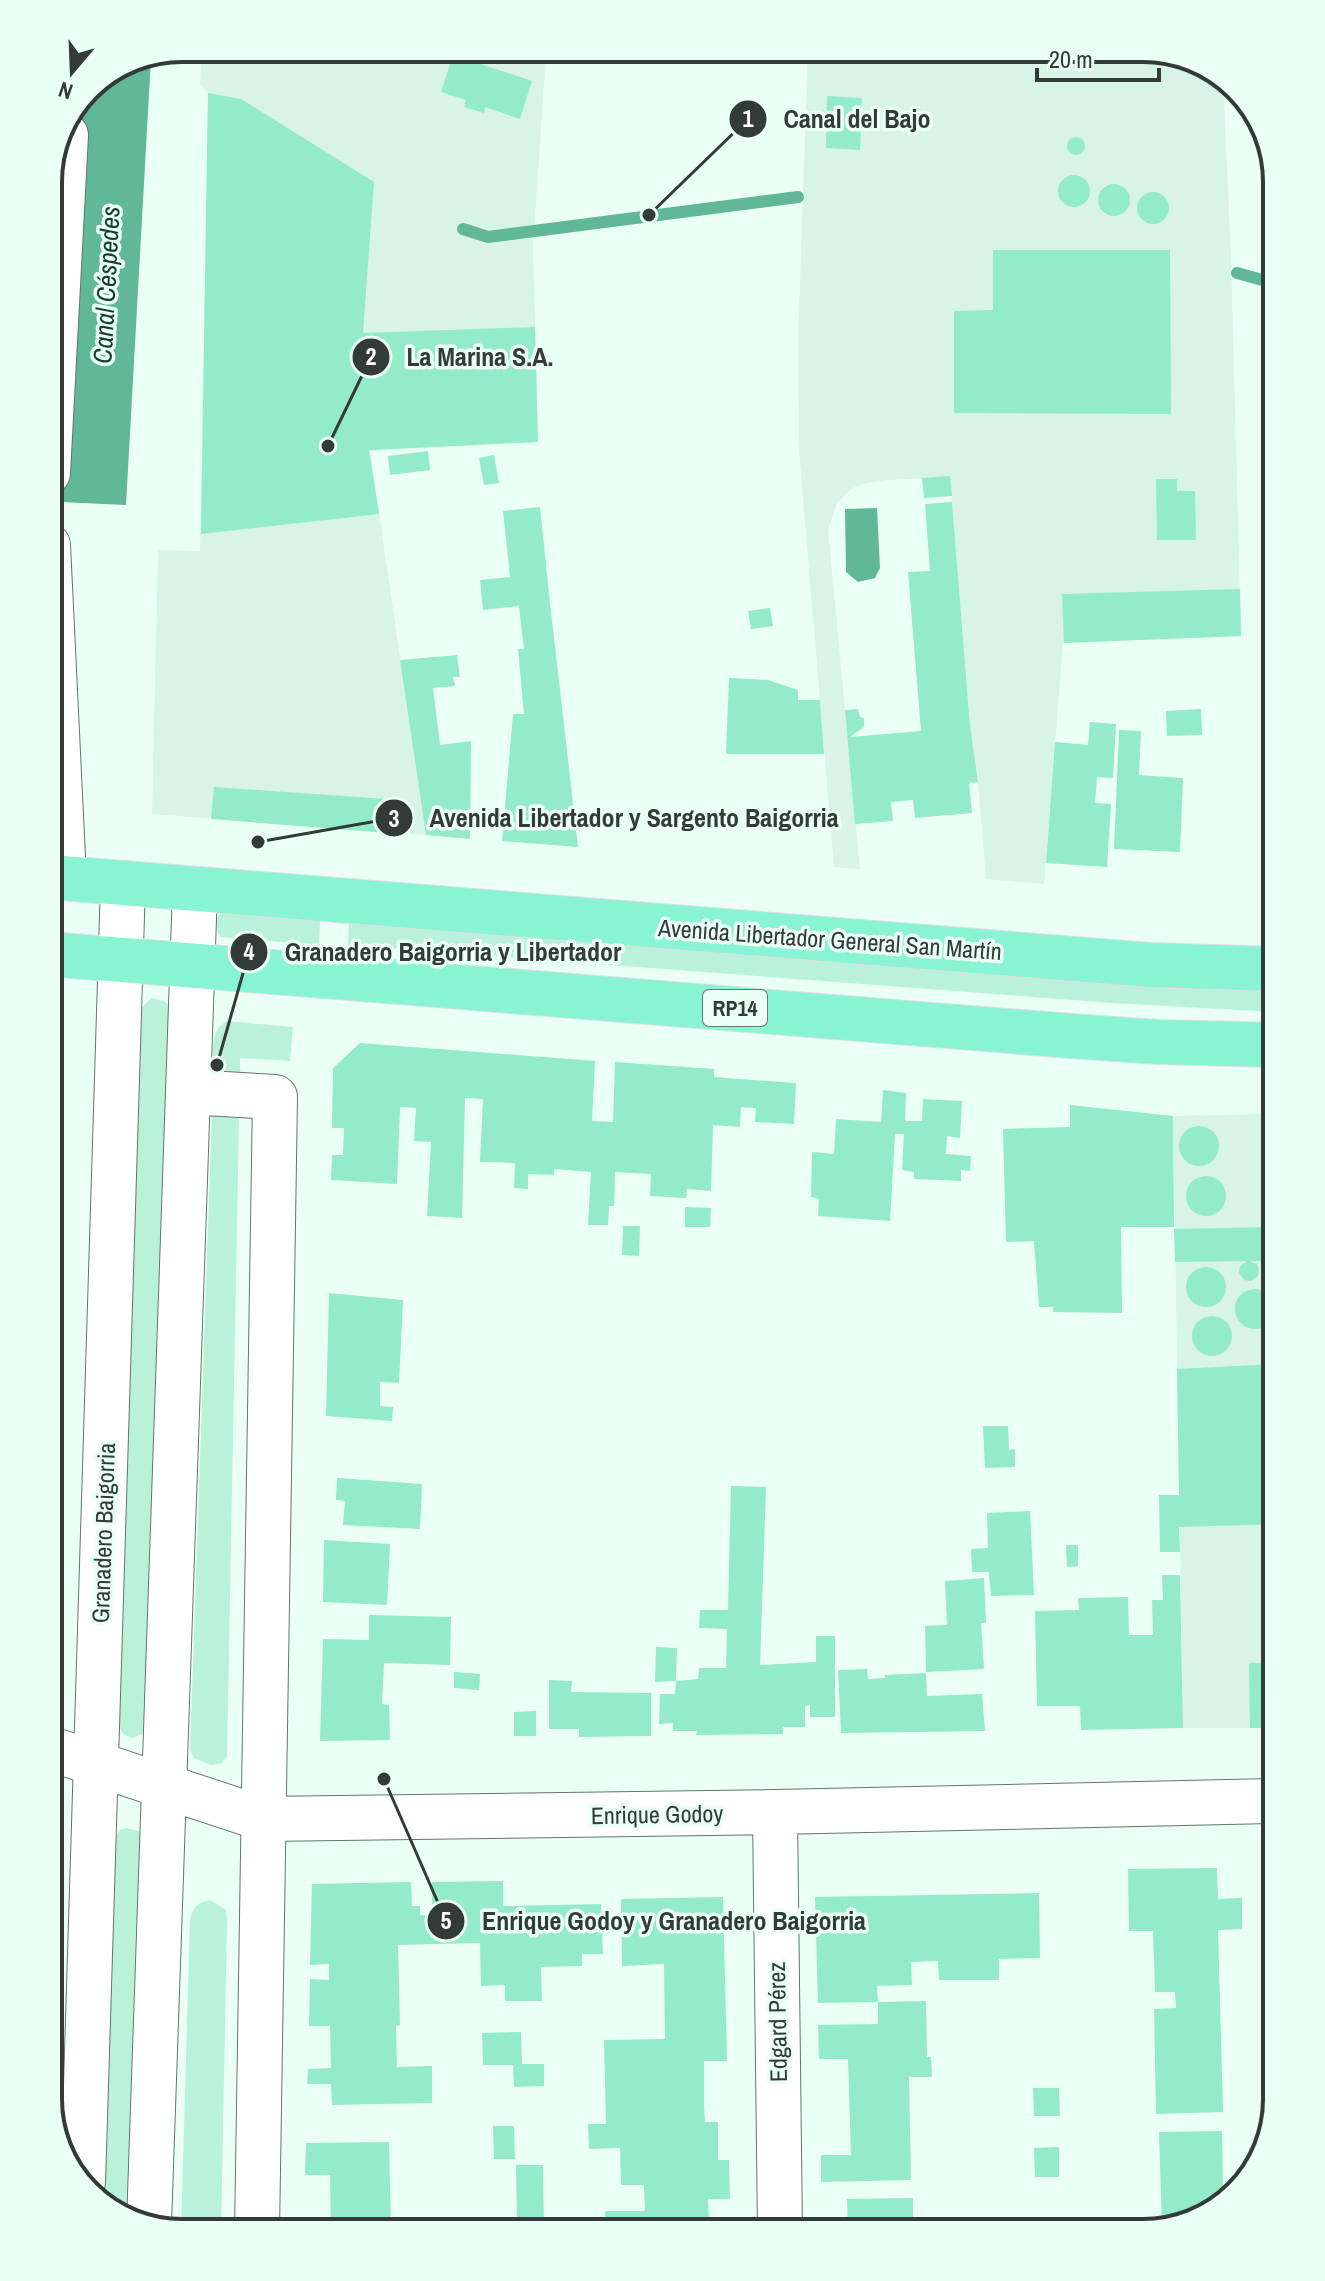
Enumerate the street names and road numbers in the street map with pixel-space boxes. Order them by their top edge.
street label: Avenida Libertador General San Martín [656,911,1003,967]
road number: RP14 [703,990,767,1026]
street label: Granadero Baigorria [84,1442,122,1624]
street label: Enrique Godoy [591,1797,724,1831]
street label: Edgard Pérez [760,1961,794,2082]

